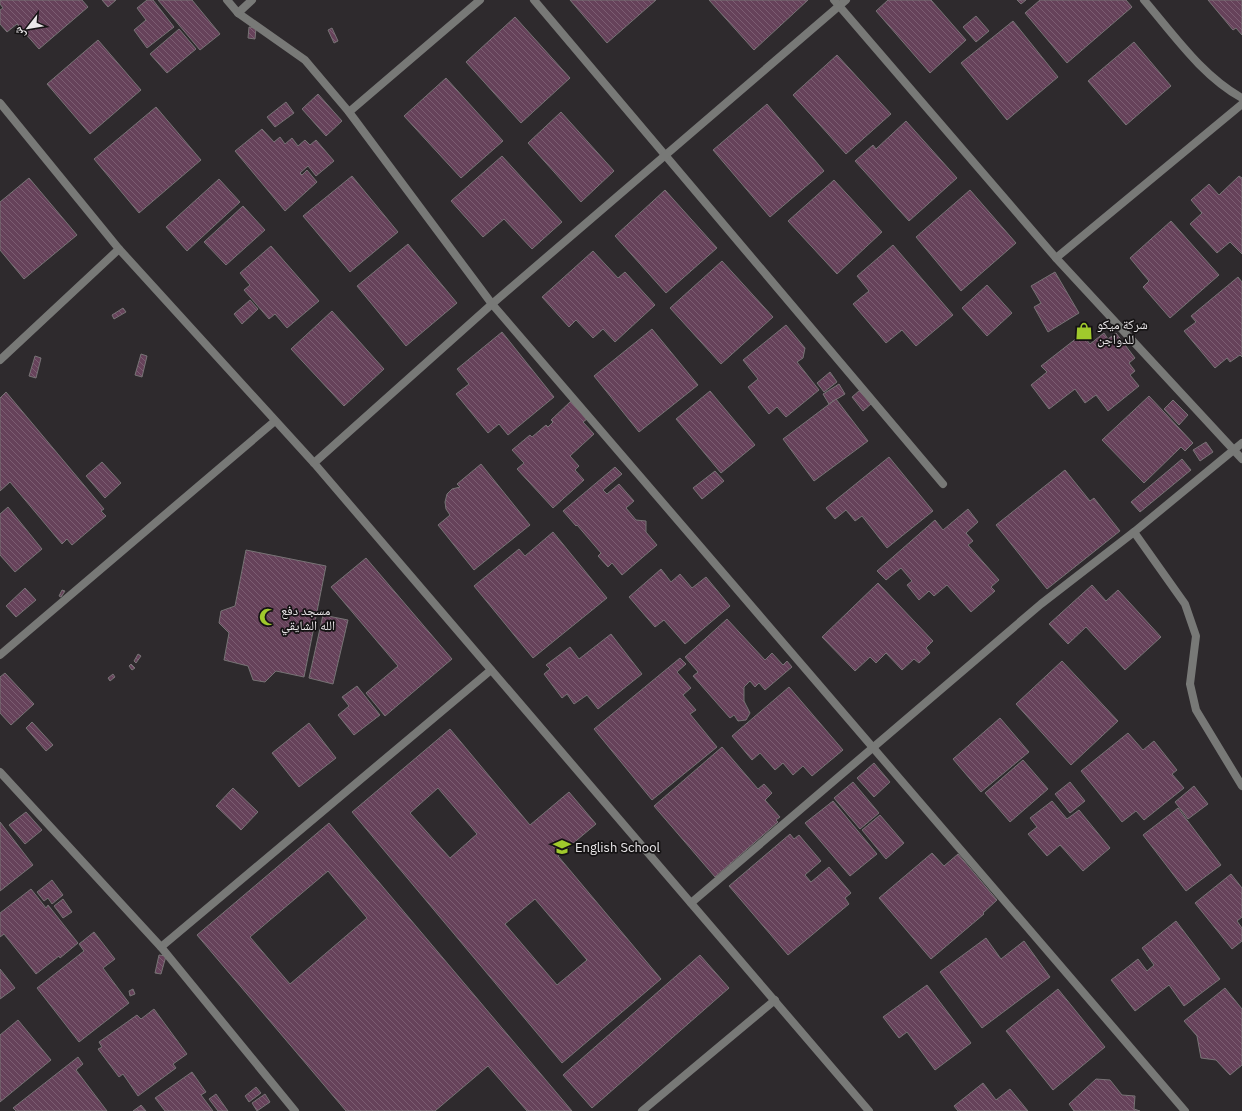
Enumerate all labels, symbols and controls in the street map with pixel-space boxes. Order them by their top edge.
north arrow [8,8,48,48]
text: ش [10,24,29,42]
place label: شركة ميكو للدواجن [1097,316,1148,348]
shop icon: شركة ميكو للدواجن [1074,321,1094,341]
place label: مسجد دفع الله الشايقي [281,602,335,636]
mosque icon: مسجد دفع الله الشايقي [258,607,278,627]
school or university icon: English School [552,837,572,857]
place label: English School [575,839,660,856]

